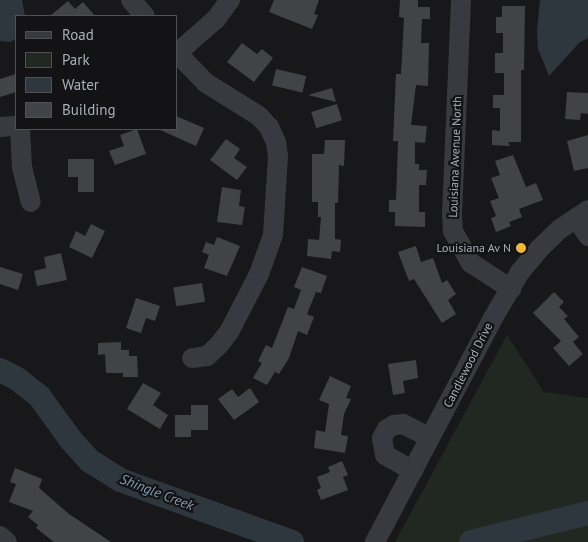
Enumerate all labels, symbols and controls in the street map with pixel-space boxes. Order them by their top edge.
legend [15,15,178,130]
text: Road [62,25,94,44]
text: Park [62,50,90,69]
text: Water [62,75,99,94]
street label: Louisiana Avenue North [446,96,464,218]
text: Building [62,100,116,119]
place label: Louisiana Av N [436,241,511,255]
marker: Louisiana Av N [515,242,527,254]
street label: Candlewood Drive [440,320,496,410]
water label: Shingle Creek [118,470,196,514]

